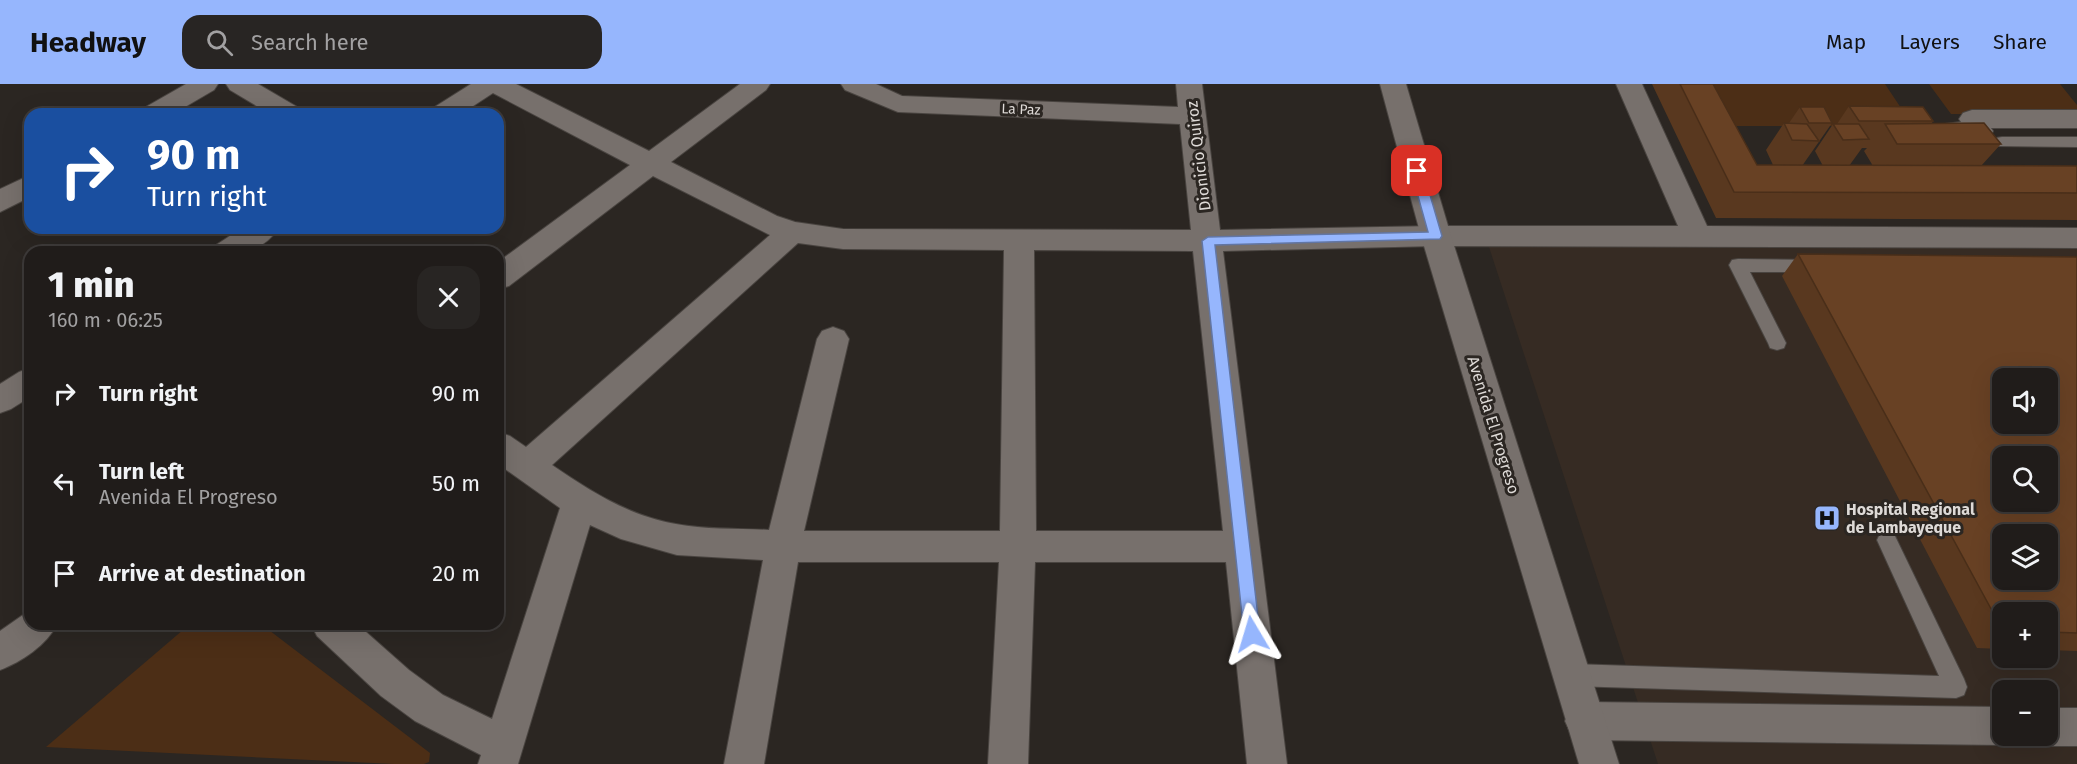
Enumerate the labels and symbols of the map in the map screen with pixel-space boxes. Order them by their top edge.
street label: La Paz [1001,100,1041,119]
street label: Dionicio Quiroz [1182,100,1215,212]
pin [1391,145,1442,196]
street label: Avenida El Progreso [1464,354,1524,496]
place label: Hospital Regional de Lambayeque [1846,500,1975,537]
hospital icon: Hospital Regional de Lambayeque [1812,503,1842,533]
position arrow [1220,602,1284,666]

